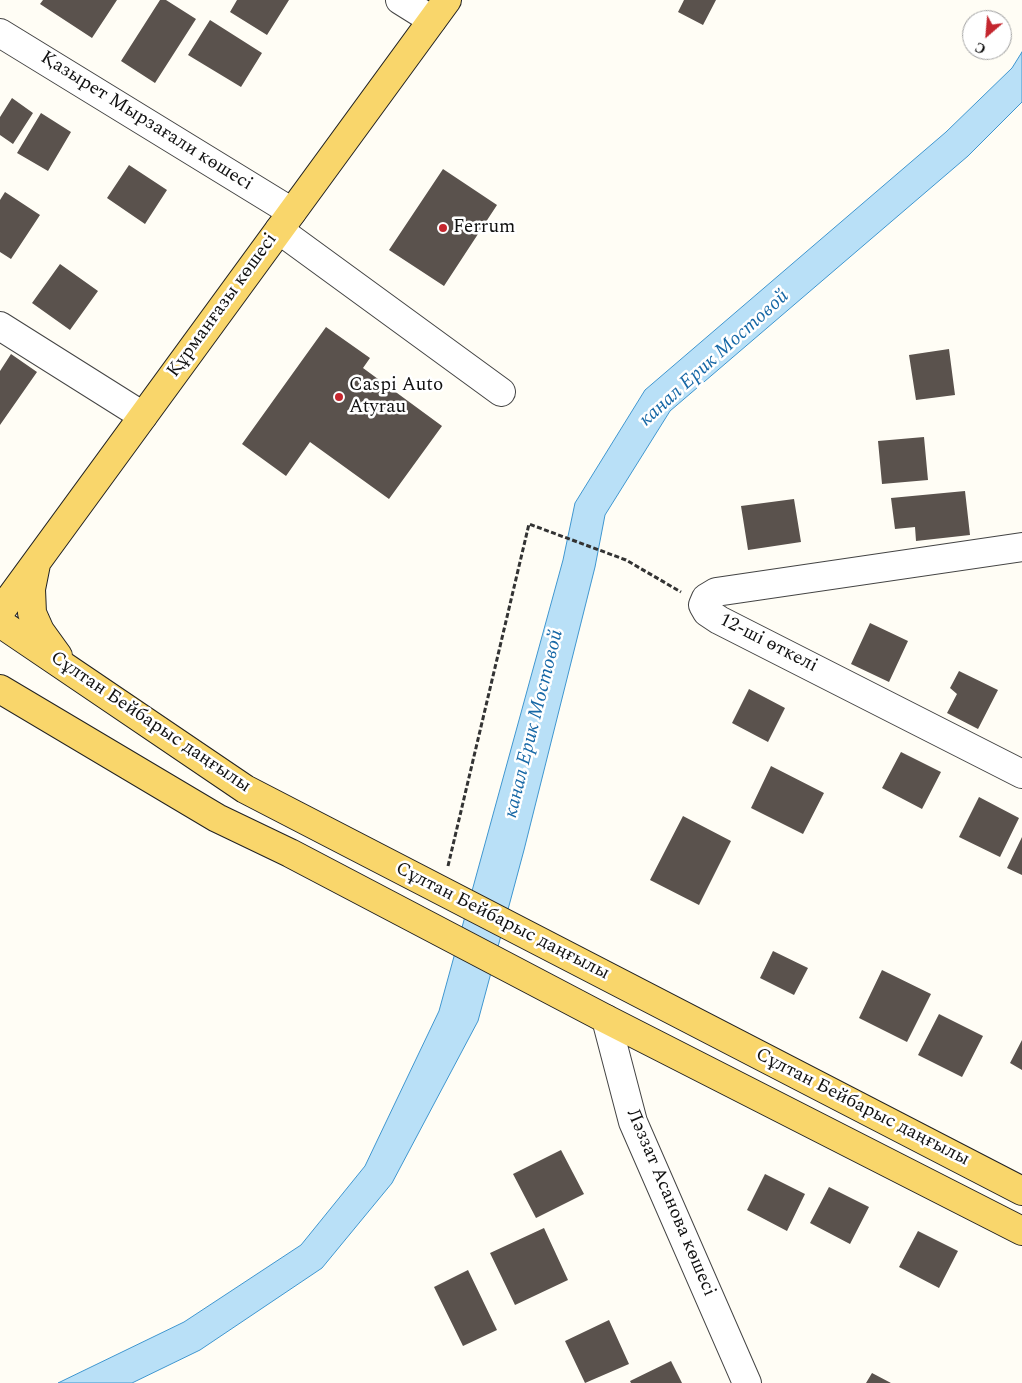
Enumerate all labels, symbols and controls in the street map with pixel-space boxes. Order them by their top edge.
north arrow [962,10,1012,60]
text: С [971,36,990,60]
street label: Қазырет Мырзағали көшесі [36,47,256,197]
place label: Ferrum [453,217,515,239]
marker: Ferrum [437,222,449,234]
street label: Құрманғазы көшесі [163,229,283,383]
water label: канал Ерик Мостовой [635,286,795,432]
place label: Caspi Auto Atyrau [349,375,443,419]
marker: Caspi Auto Atyrau [333,391,345,403]
street label: 12-ші өткелі [715,610,821,678]
water label: канал Ерик Мостовой [500,627,570,821]
street label: Сұлтан Бейбарыс даңғылы [45,647,255,799]
street label: Сұлтан Бейбарыс даңғылы [391,858,613,986]
street label: Сұлтан Бейбарыс даңғылы [751,1044,973,1172]
street label: Ләззат Асанова көшесі [620,1106,720,1300]

